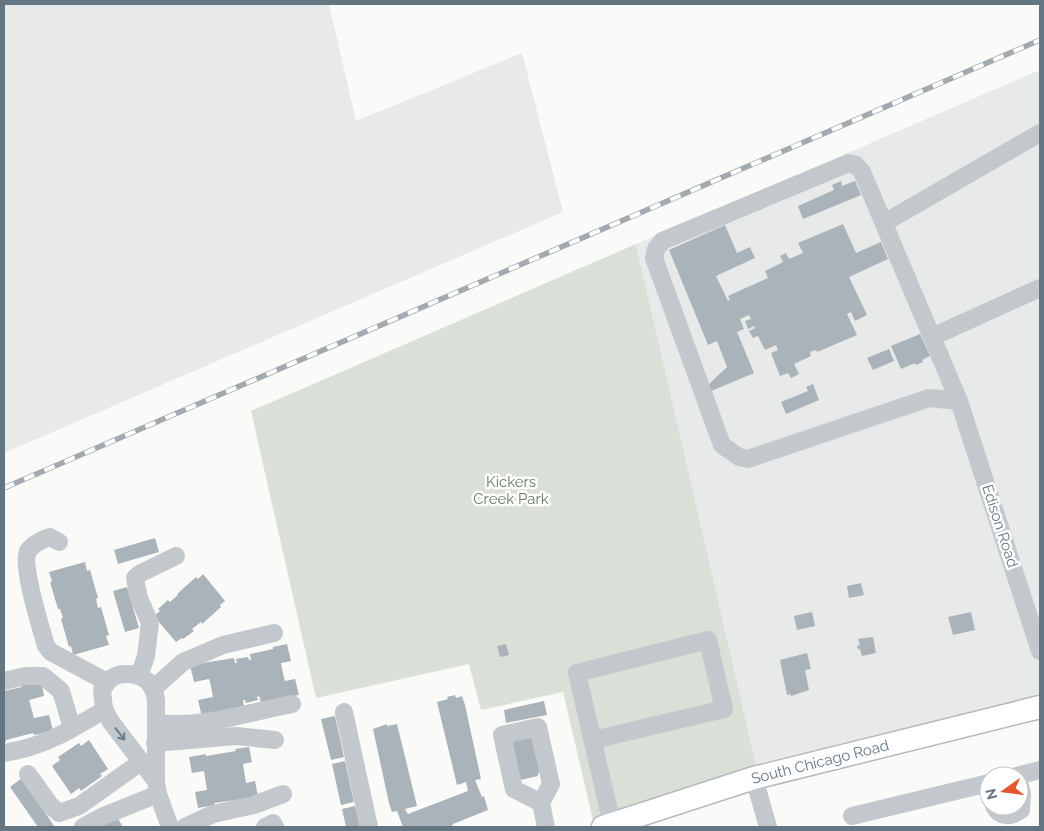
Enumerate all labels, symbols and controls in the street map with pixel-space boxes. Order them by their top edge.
park label: Kickers Creek Park [473,473,549,508]
street label: Edison Road [978,482,1022,570]
one-way arrow [115,727,126,740]
street label: South Chicago Road [749,736,891,788]
north arrow [979,766,1029,816]
text: N [982,787,1000,801]

